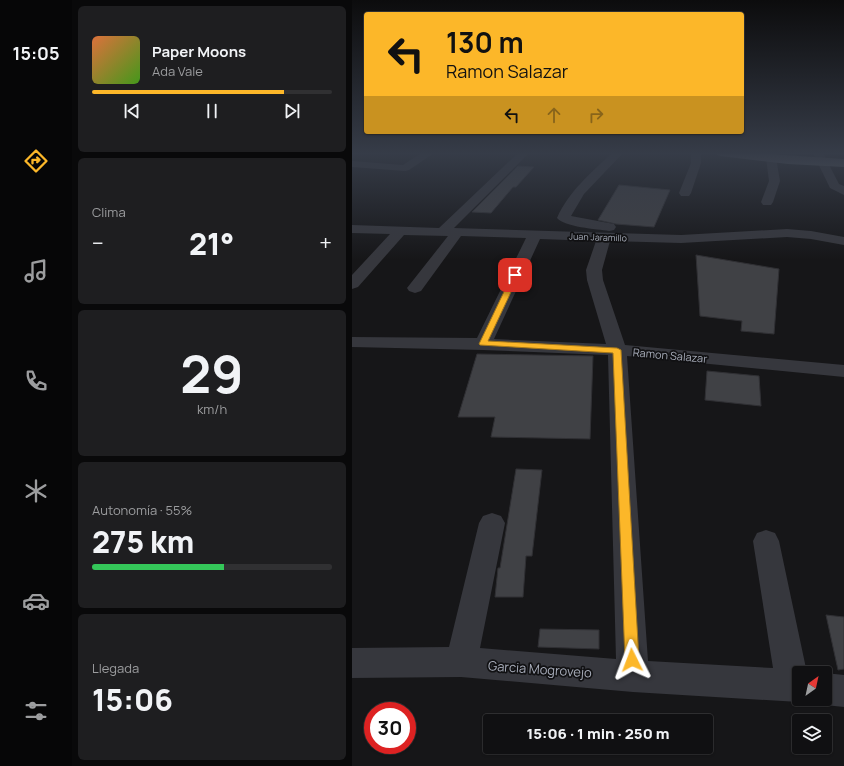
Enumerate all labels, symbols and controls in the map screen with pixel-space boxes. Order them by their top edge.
text: 130 m [446,23,524,61]
icon: left [380,28,432,80]
text: 15:05 [13,41,60,65]
text: Paper Moons [152,41,246,62]
text: Ramon Salazar [446,59,568,83]
text: Ada Vale [152,62,203,80]
icon: previous [121,100,143,122]
icon: pause [201,100,223,122]
icon: next [281,100,303,122]
icon: left [501,104,523,126]
icon: ahead [543,104,565,126]
icon: right [585,104,607,126]
icon: directions [22,147,50,175]
text: Clima [92,203,126,221]
text: 21° [189,223,234,264]
text: − [92,228,104,258]
text: + [319,228,332,258]
street label: Juan Jaramillo [569,229,627,245]
icon: music [22,257,50,285]
pin [498,258,532,292]
icon: arrive [504,264,526,286]
text: 29 [180,338,244,409]
street label: Ramon Salazar [632,344,708,366]
icon: phone [22,367,50,395]
text: km/h [197,400,227,418]
icon: climate [22,477,50,505]
text: Autonomía · 55% [92,501,192,519]
text: 275 km [92,521,194,562]
icon: car [22,587,50,615]
position arrow [611,639,653,681]
street label: Garcia Mogrovejo [487,656,593,682]
text: Llegada [92,659,139,677]
north arrow [792,666,832,706]
map controls [792,666,832,754]
text: 15:06 [92,679,173,720]
icon: filters [22,697,50,725]
speed limit sign: 30 [364,702,416,754]
button: layers [792,714,832,754]
text: 15:06 · 1 min · 250 m [526,723,670,744]

